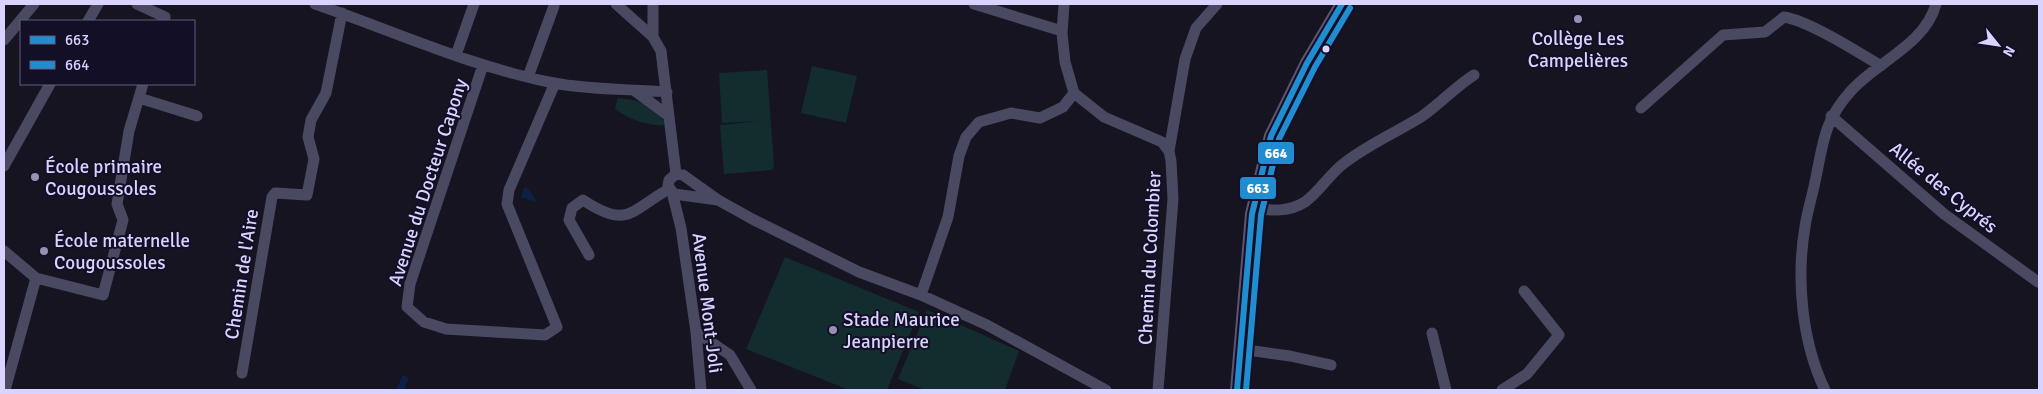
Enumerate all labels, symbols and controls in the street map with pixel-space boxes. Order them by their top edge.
marker: Collège Les Campelières [1572,13,1584,25]
legend [20,20,195,85]
north arrow [1973,20,2023,70]
place label: Collège Les Campelières [1528,27,1628,73]
text: 663 [65,31,89,49]
text: N [1999,43,2019,60]
unlabelled marker [1321,44,1331,54]
text: 664 [65,56,89,74]
street label: Avenue du Docteur Capony [383,75,473,289]
street label: Allée des Cyprés [1884,137,2002,239]
line badge: 664 [1257,141,1295,165]
text: 664 [1265,145,1288,162]
place label: École primaire Cougoussoles [45,155,162,201]
street label: Chemin du Colombier [1133,170,1167,346]
marker: École primaire Cougoussoles [29,171,41,183]
line badge: 663 [1239,176,1277,200]
text: 663 [1247,180,1269,197]
street label: Chemin de l'Aire [220,207,264,341]
place label: École maternelle Cougoussoles [54,229,190,275]
street label: Avenue Mont-Joli [686,232,728,375]
marker: École maternelle Cougoussoles [38,245,50,257]
place label: Stade Maurice Jeanpierre [843,308,960,354]
marker: Stade Maurice Jeanpierre [827,324,839,336]

